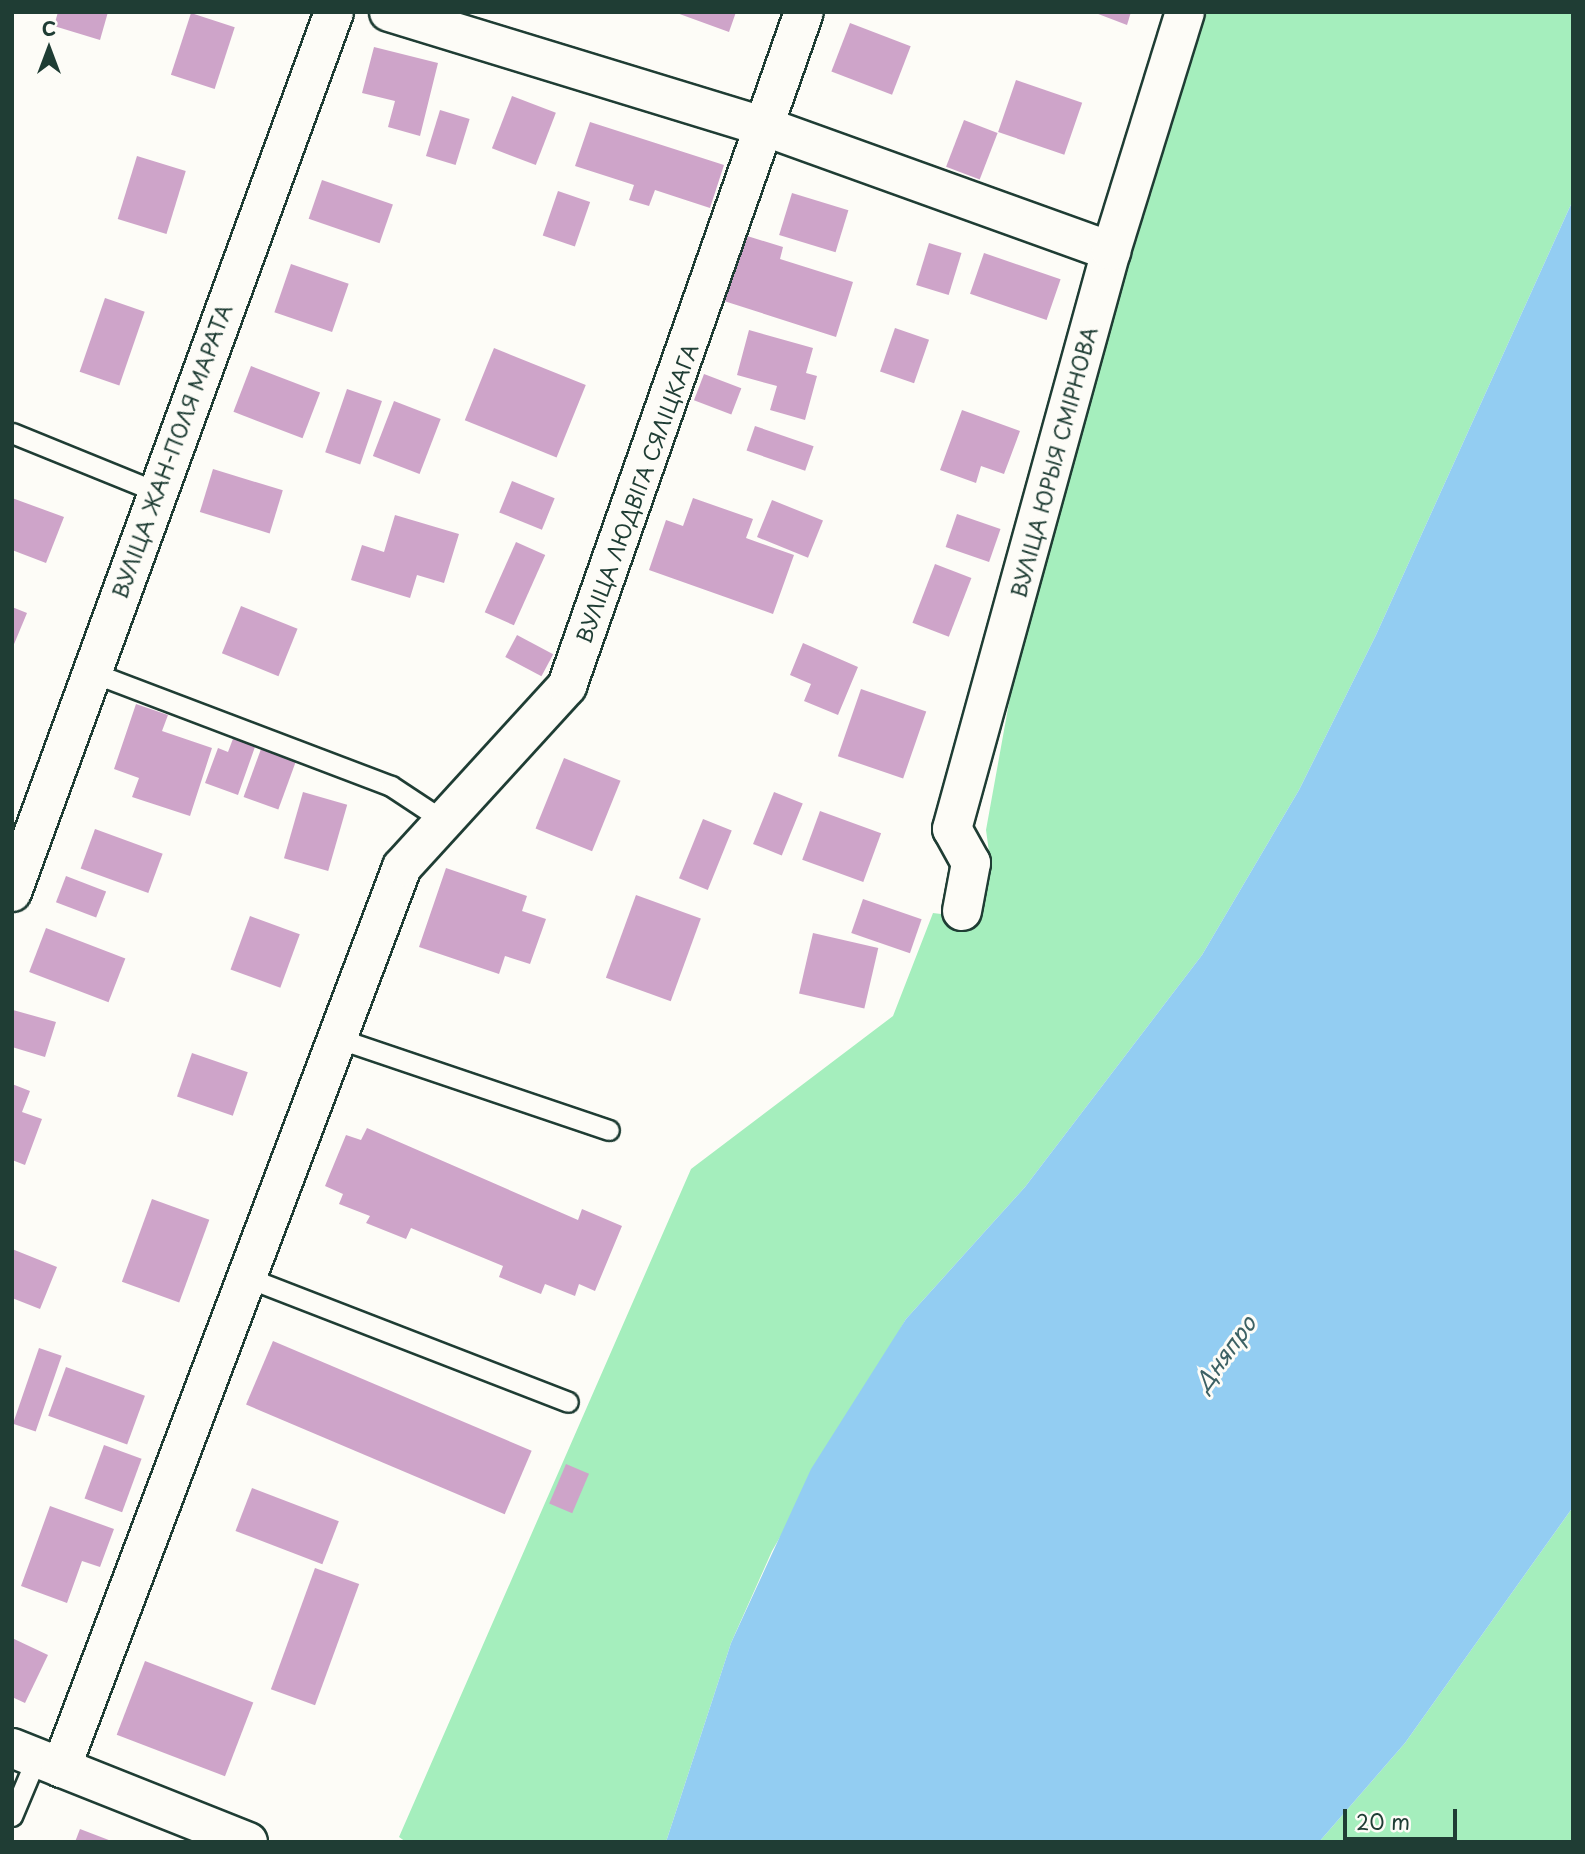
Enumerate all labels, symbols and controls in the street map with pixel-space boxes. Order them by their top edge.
north arrow [14,14,84,84]
text: С [42,14,56,42]
street label: ВУЛІЦА ЖАН-ПОЛЯ МАРАТА [106,300,236,602]
street label: ВУЛІЦА ЮРЫЯ СМІРНОВА [1004,323,1102,601]
street label: ВУЛІЦА ЛЮДВІГА СЯЛІЦКАГА [570,339,702,647]
water label: Дняпро [1189,1310,1261,1396]
scale bar [1347,1794,1461,1838]
text: 20 m [1356,1805,1410,1837]

